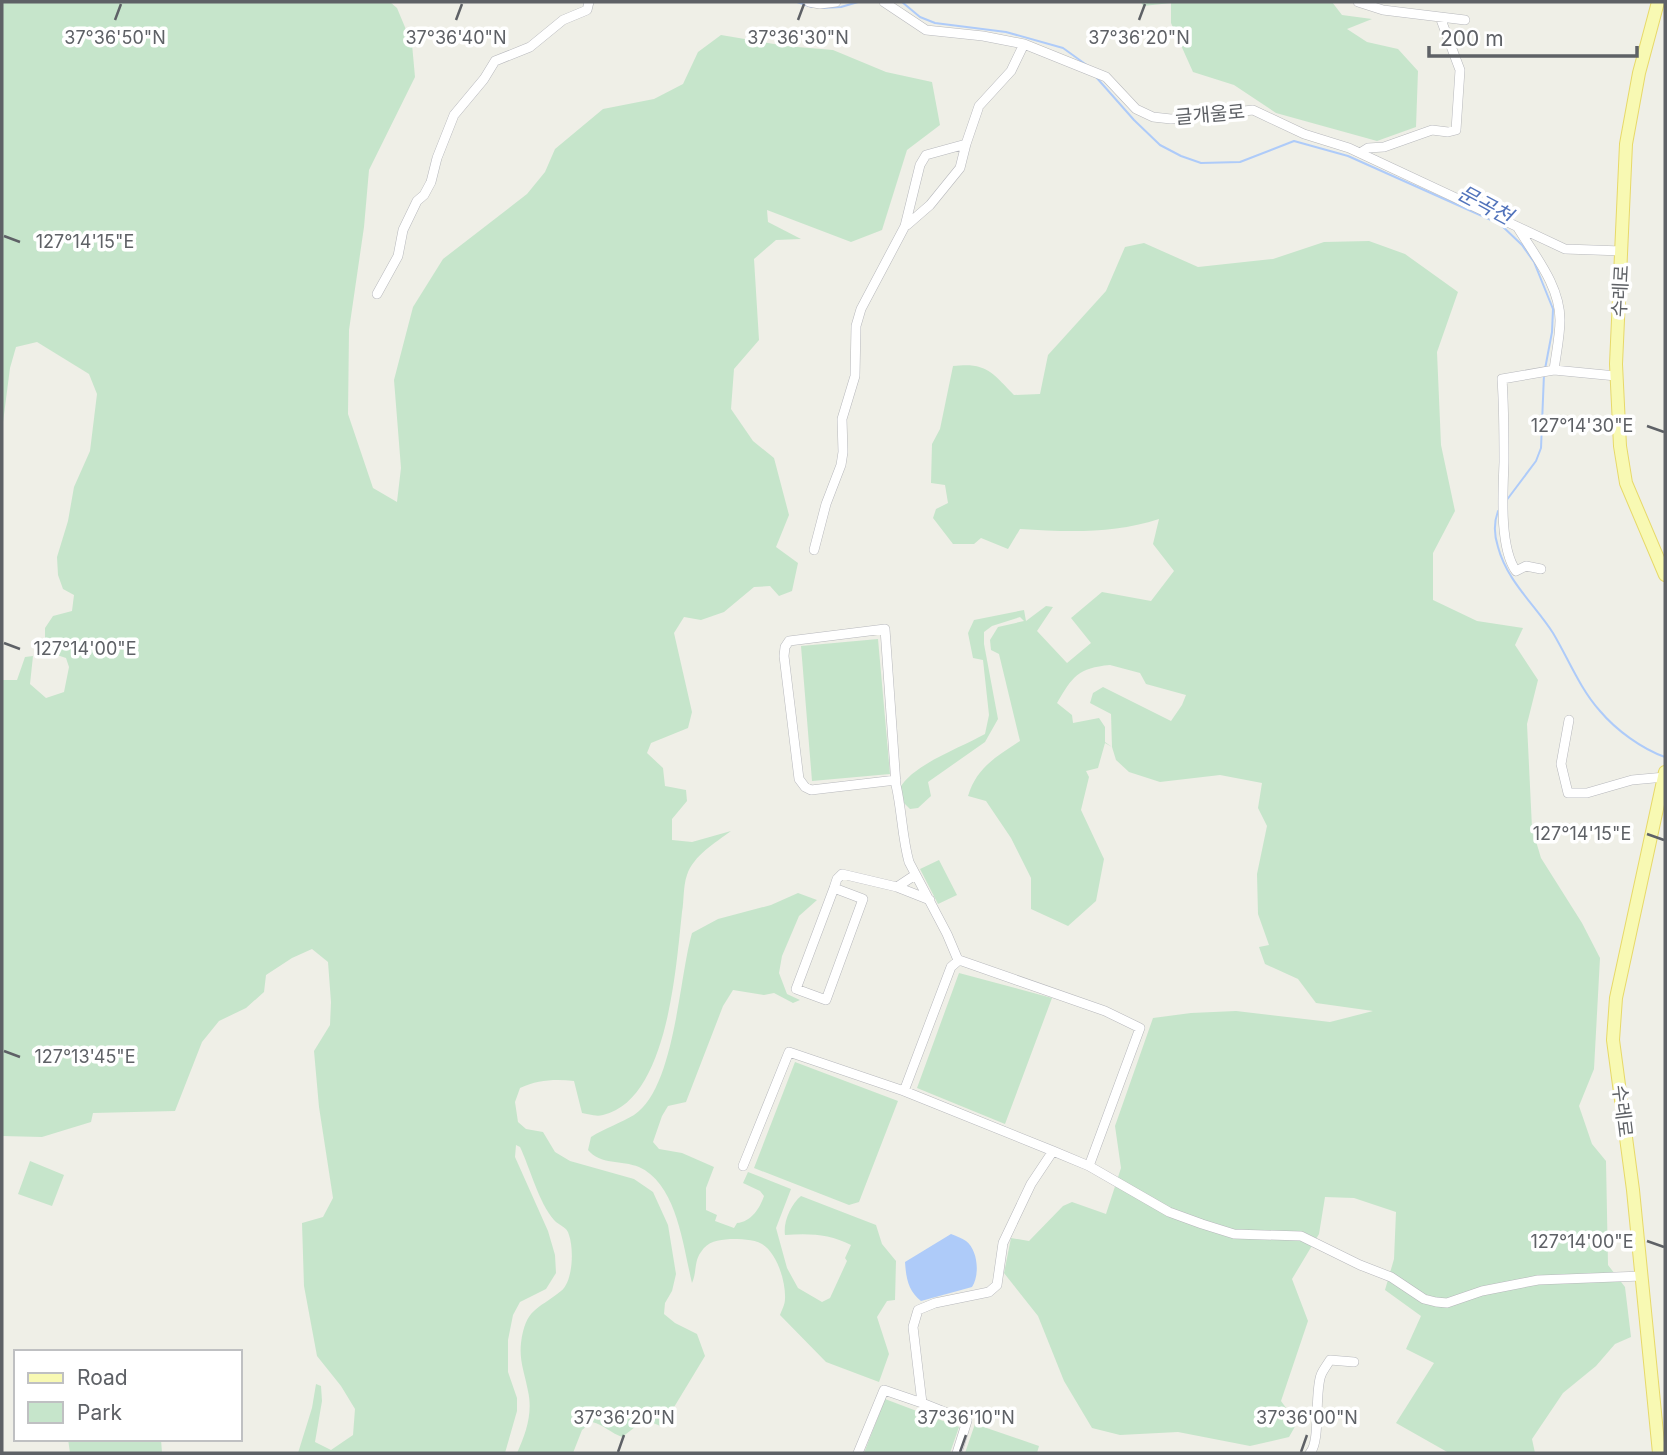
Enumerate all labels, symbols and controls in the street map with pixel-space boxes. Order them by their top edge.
scale bar [1429,14,1637,58]
text: 200 m [1440,26,1504,51]
text: 37°36'50"N [64,27,166,48]
text: 37°36'40"N [406,27,507,48]
text: 37°36'30"N [747,27,849,48]
text: 37°36'20"N [1088,27,1190,48]
street label: 글개울로 [1174,100,1246,129]
water label: 문곡천 [1454,180,1519,230]
text: 127°14'15"E [36,231,134,252]
street label: 수레로 [1608,264,1633,318]
text: 127°14'30"E [1531,415,1633,436]
text: 127°14'00"E [34,638,136,659]
text: 127°14'15"E [1533,823,1631,844]
text: 127°13'45"E [34,1046,136,1067]
street label: 수레로 [1608,1084,1637,1138]
text: 127°14'00"E [1531,1231,1633,1252]
legend [14,1350,242,1441]
text: Road [77,1365,128,1390]
text: Park [77,1400,122,1425]
text: 37°36'20"N [573,1407,675,1428]
text: 37°36'10"N [917,1407,1015,1428]
text: 37°36'00"N [1256,1407,1358,1428]

